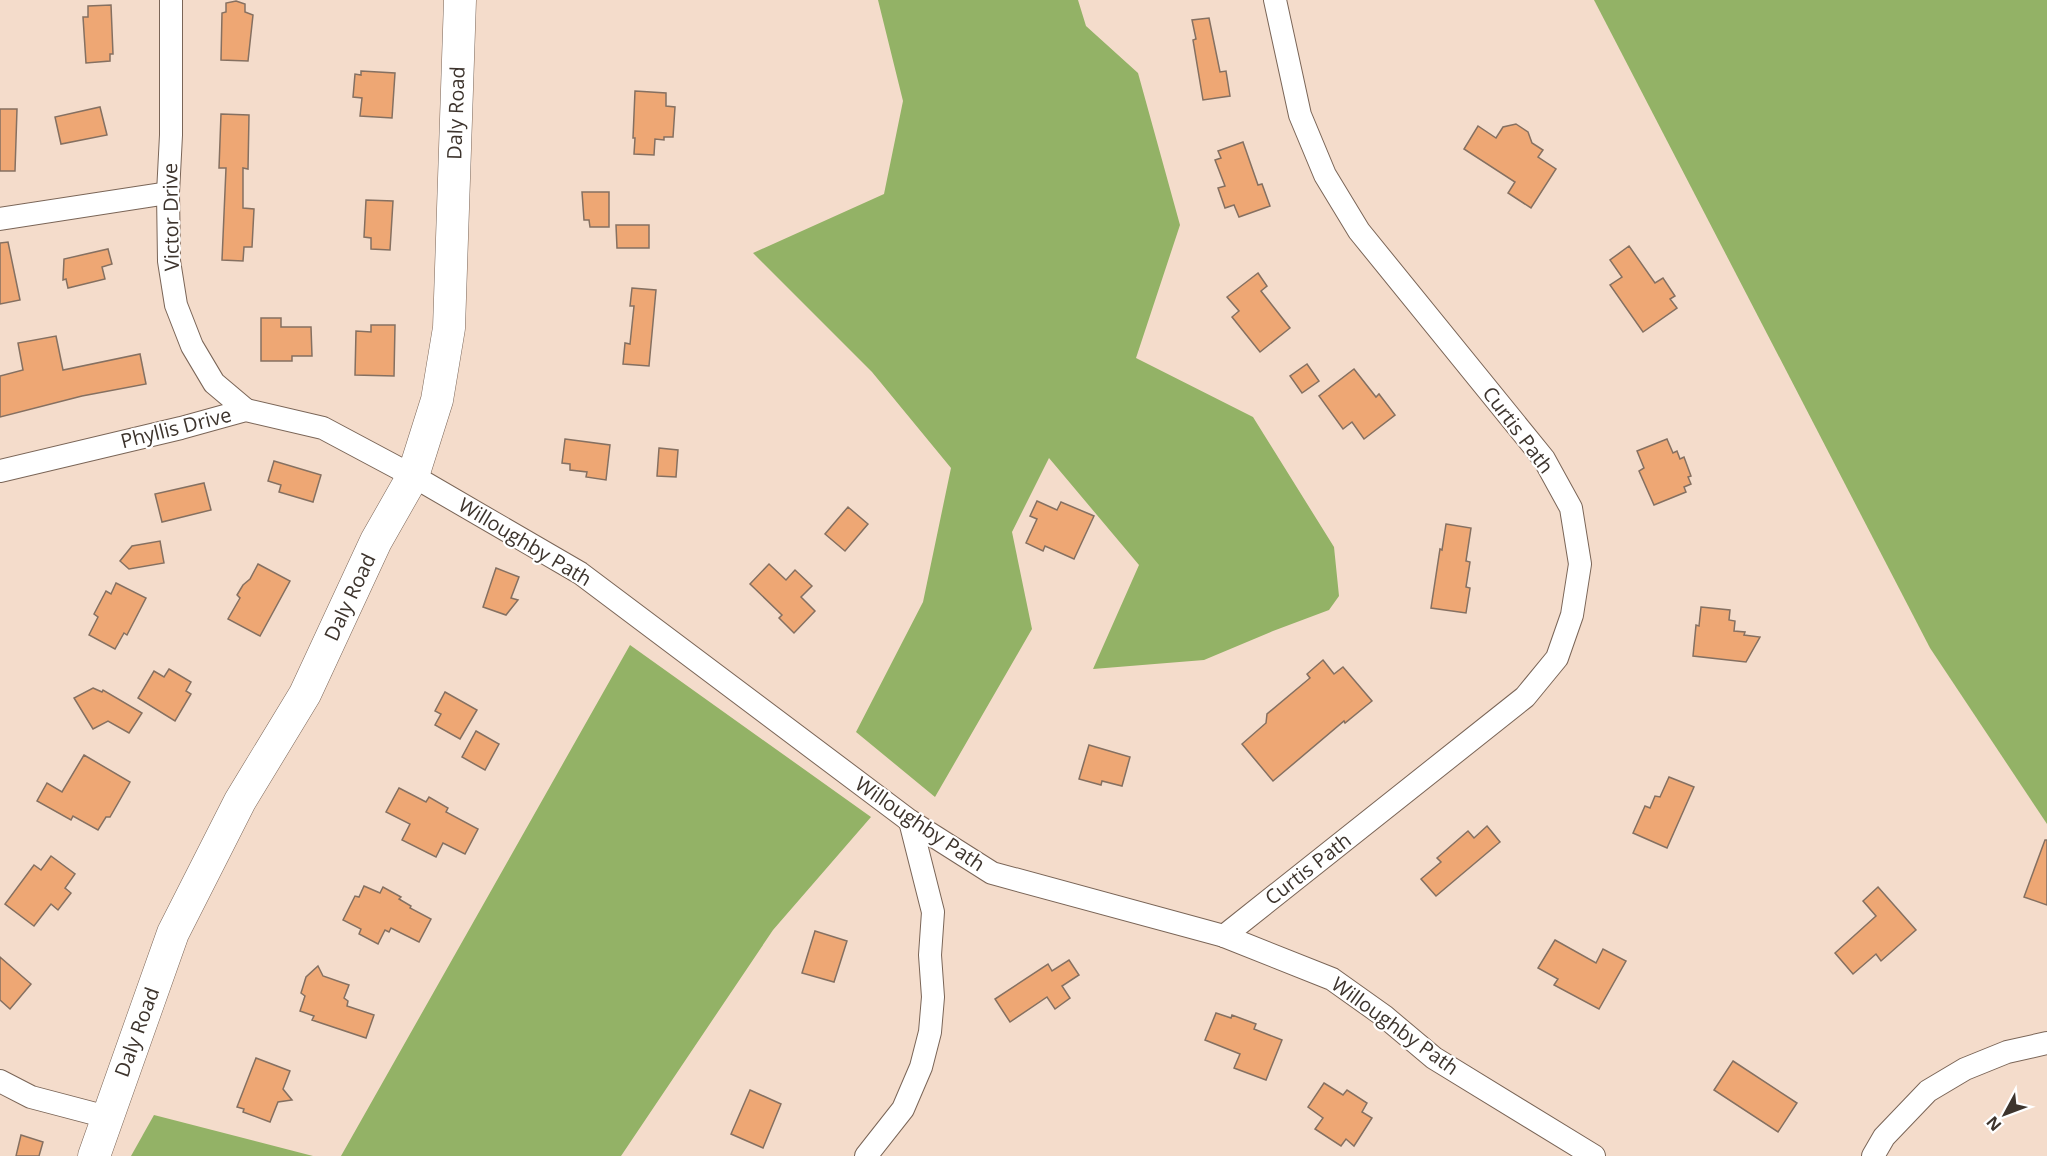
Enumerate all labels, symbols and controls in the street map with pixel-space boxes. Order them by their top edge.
street label: Daly Road [440,66,471,160]
street label: Victor Drive [156,163,185,271]
street label: Curtis Path [1477,381,1560,479]
street label: Phyllis Drive [118,401,234,454]
street label: Willoughby Path [454,491,597,592]
street label: Daly Road [318,549,382,645]
street label: Willoughby Path [850,770,990,877]
street label: Curtis Path [1259,826,1356,911]
street label: Willoughby Path [1326,970,1464,1081]
street label: Daly Road [108,983,165,1080]
north arrow [1975,1084,2035,1144]
text: N [1981,1112,2006,1136]

